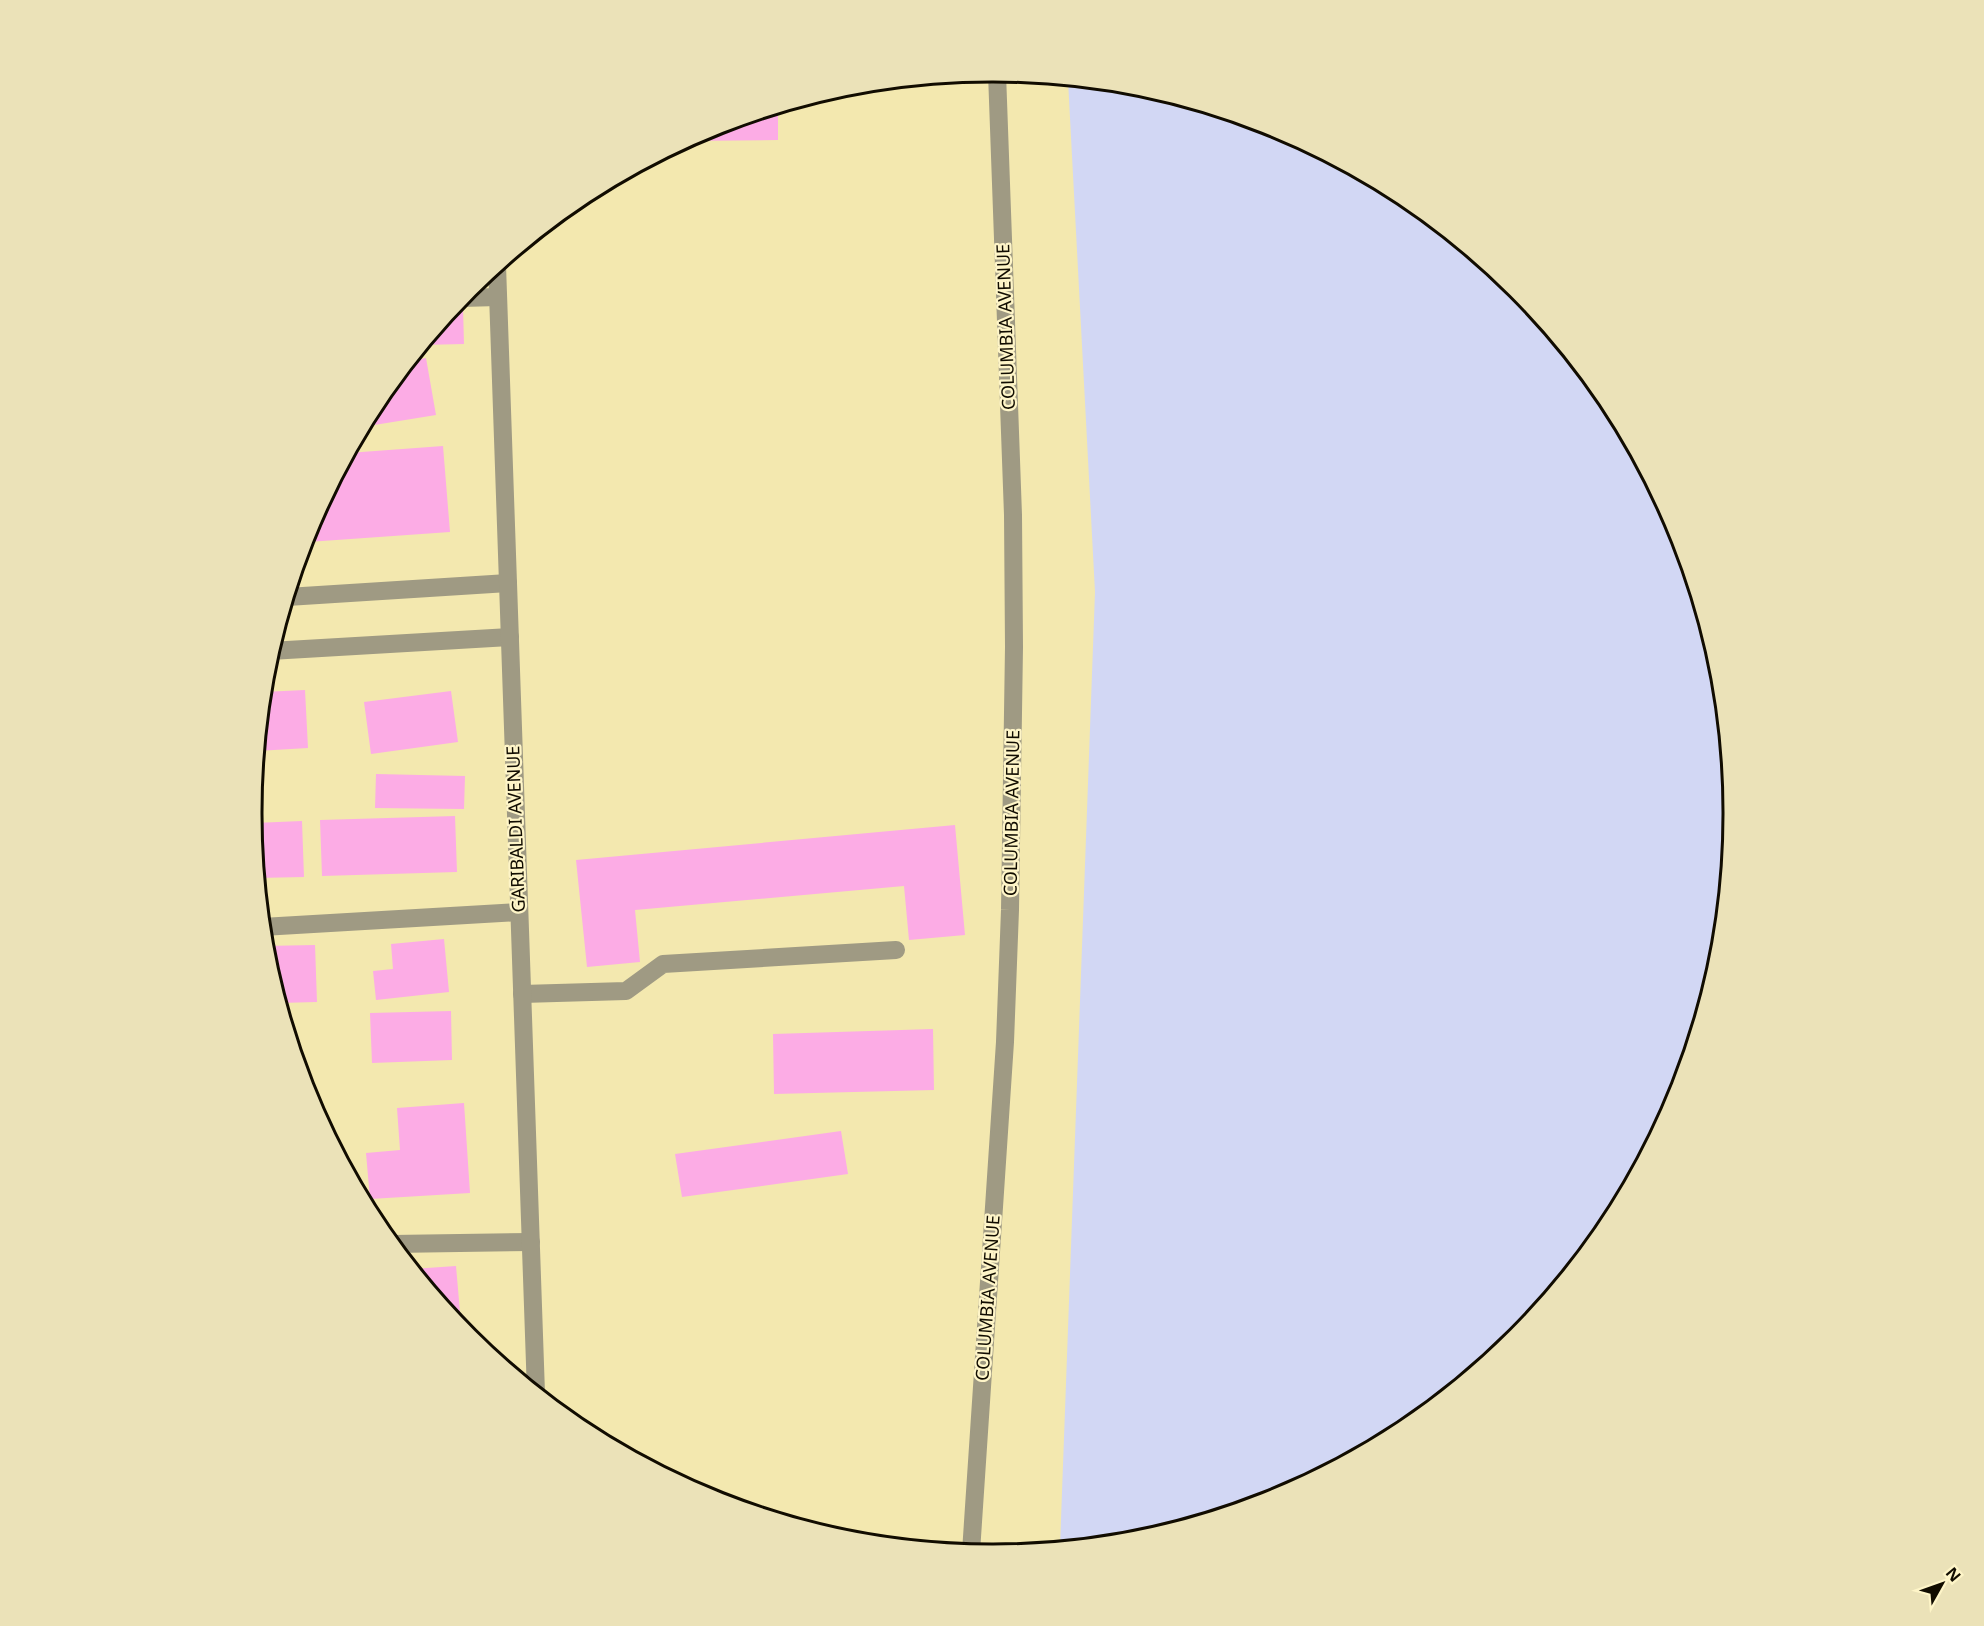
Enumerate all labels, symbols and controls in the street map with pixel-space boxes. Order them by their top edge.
street label: COLUMBIA AVENUE [990,244,1020,411]
street label: COLUMBIA AVENUE [998,730,1024,896]
street label: GARIBALDI AVENUE [500,745,530,913]
street label: COLUMBIA AVENUE [969,1214,1005,1382]
north arrow [1912,1554,1972,1614]
text: N [1941,1562,1966,1586]

